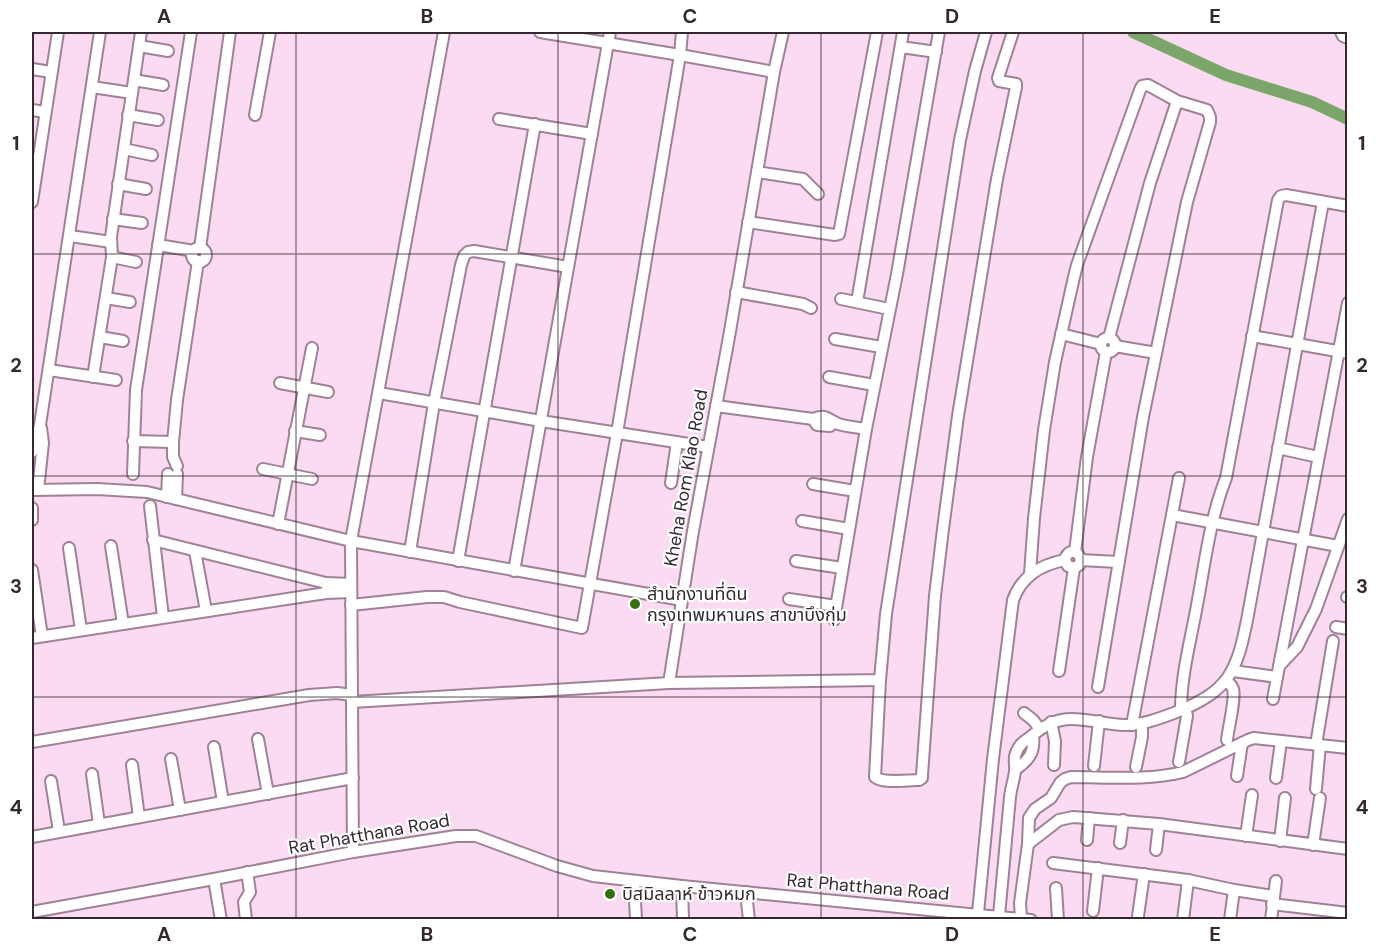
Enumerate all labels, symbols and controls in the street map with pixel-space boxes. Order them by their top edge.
text: A [157,3,171,29]
text: B [421,3,433,29]
text: C [683,3,697,29]
text: D [945,3,959,29]
text: E [1209,3,1221,29]
text: 1 [12,130,20,156]
text: 1 [1358,130,1366,156]
text: 2 [10,352,22,378]
text: 2 [1356,352,1368,378]
street label: Kheha Rom Klao Road [659,388,713,568]
text: 3 [10,573,22,599]
text: 3 [1356,573,1368,599]
place label: สำนักงานที่ดิน กรุงเทพมหานคร สาขาบึงกุ่ม [647,581,847,627]
marker: สำนักงานที่ดิน กรุงเทพมหานคร สาขาบึงกุ่ม [628,597,642,611]
text: 4 [10,794,23,820]
text: 4 [1356,794,1369,820]
street label: Rat Phatthana Road [287,808,451,860]
street label: Rat Phatthana Road [786,868,950,906]
place label: บิสมิลลาห์ ข้าวหมก [622,882,756,906]
marker: บิสมิลลาห์ ข้าวหมก [603,887,617,901]
text: A [157,921,171,947]
text: B [421,921,433,947]
text: C [683,921,697,947]
text: D [945,921,959,947]
text: E [1209,921,1221,947]

